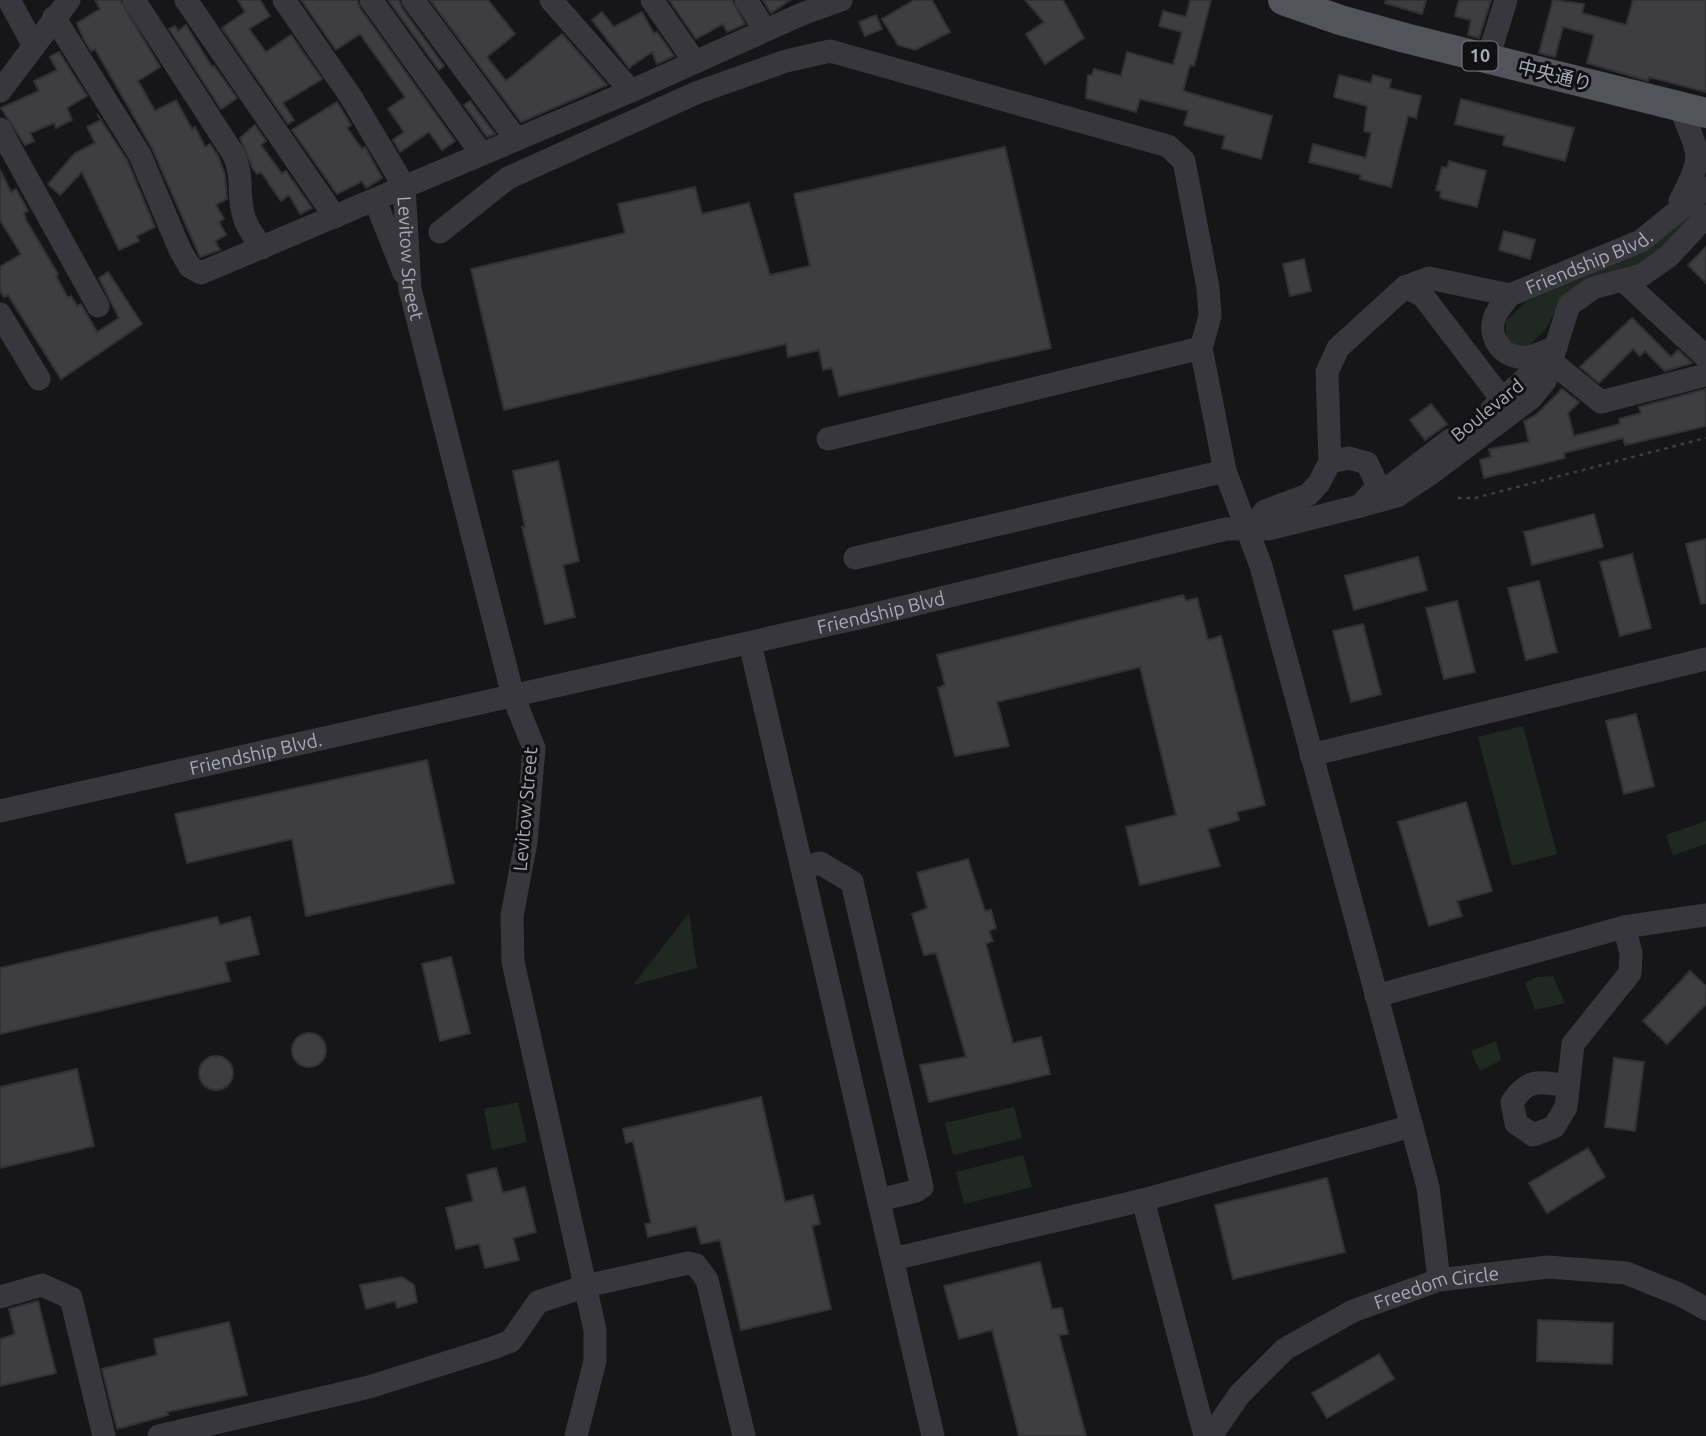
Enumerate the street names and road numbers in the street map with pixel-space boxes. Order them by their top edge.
road number: 10 [1462,42,1498,70]
street label: 中央通り [1515,55,1595,95]
street label: Levitow Street [394,195,429,323]
street label: Friendship Blvd. [1522,225,1657,298]
street label: Boulevard [1446,374,1528,446]
street label: Friendship Blvd [815,587,947,638]
street label: Friendship Blvd. [187,728,324,779]
street label: Levitow Street [509,745,541,872]
street label: Freedom Circle [1371,1262,1500,1314]

